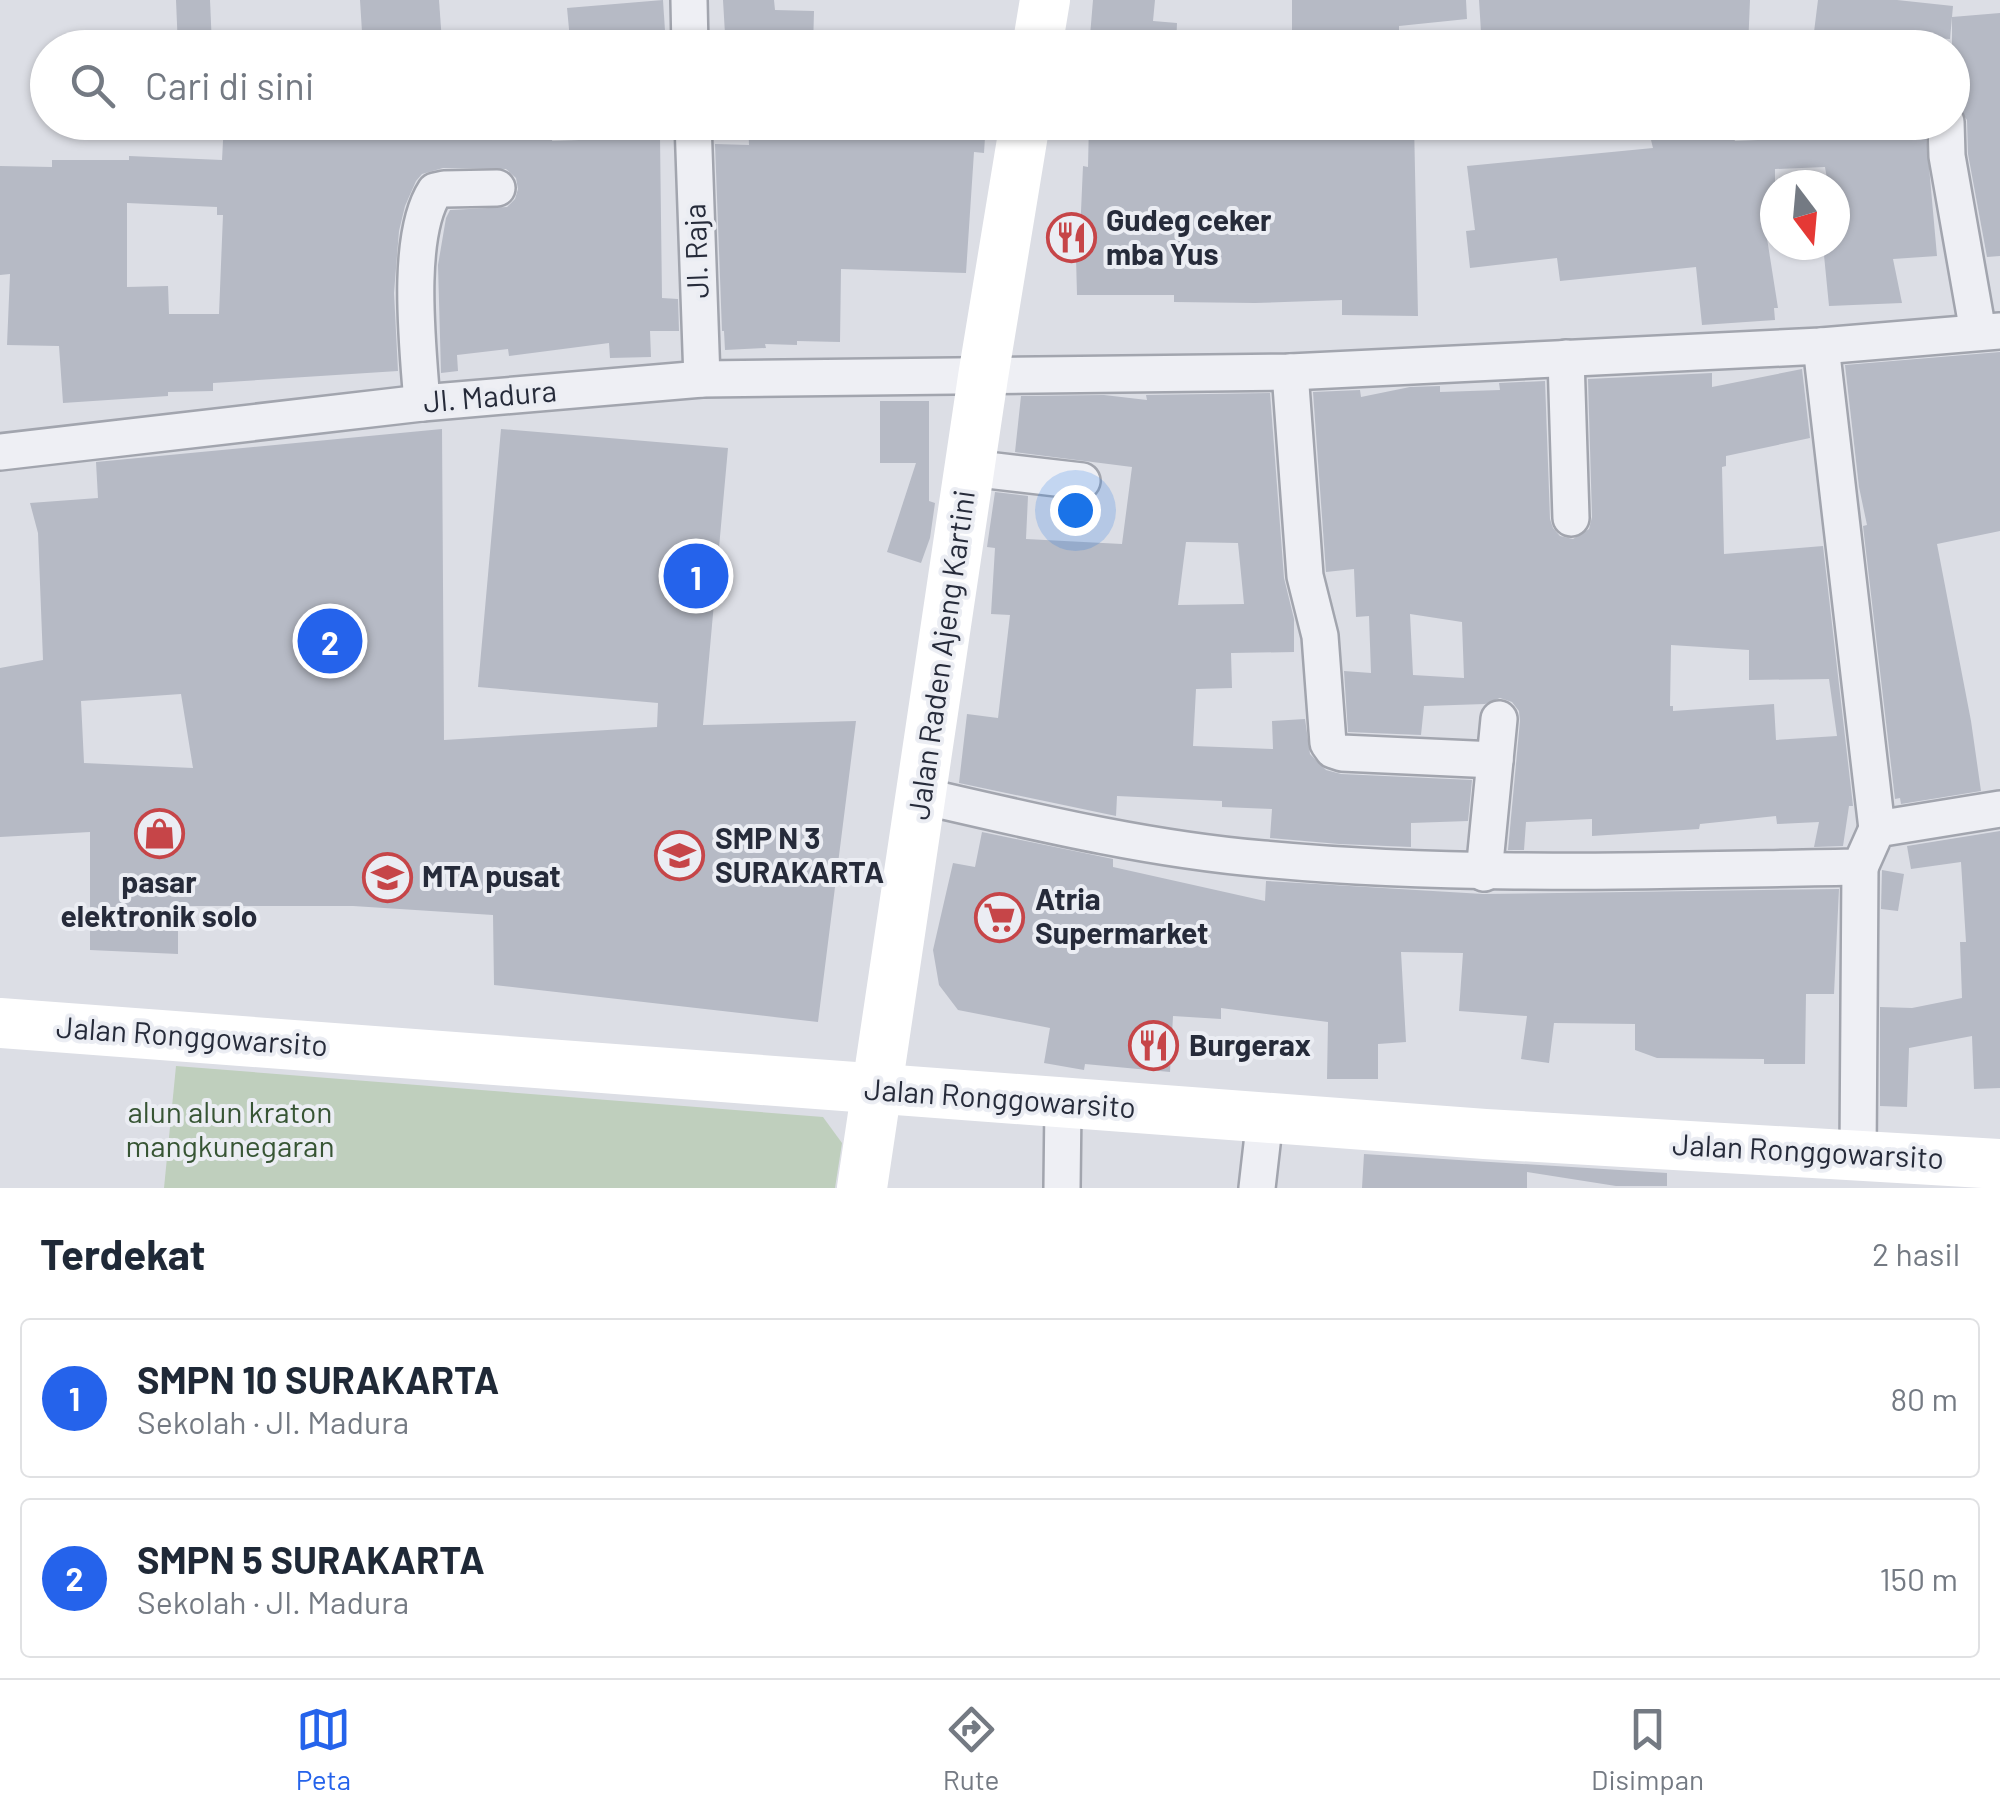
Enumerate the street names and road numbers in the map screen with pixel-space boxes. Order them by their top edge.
street label: Jl. Raja [675,203,715,299]
street label: Jl. Madura [422,371,558,419]
street label: Jalan Raden Ajeng Kartini [899,488,981,822]
street label: Jalan Ronggowarsito [55,1008,329,1062]
street label: Jalan Ronggowarsito [863,1070,1137,1124]
street label: Jalan Ronggowarsito [1671,1125,1945,1175]

